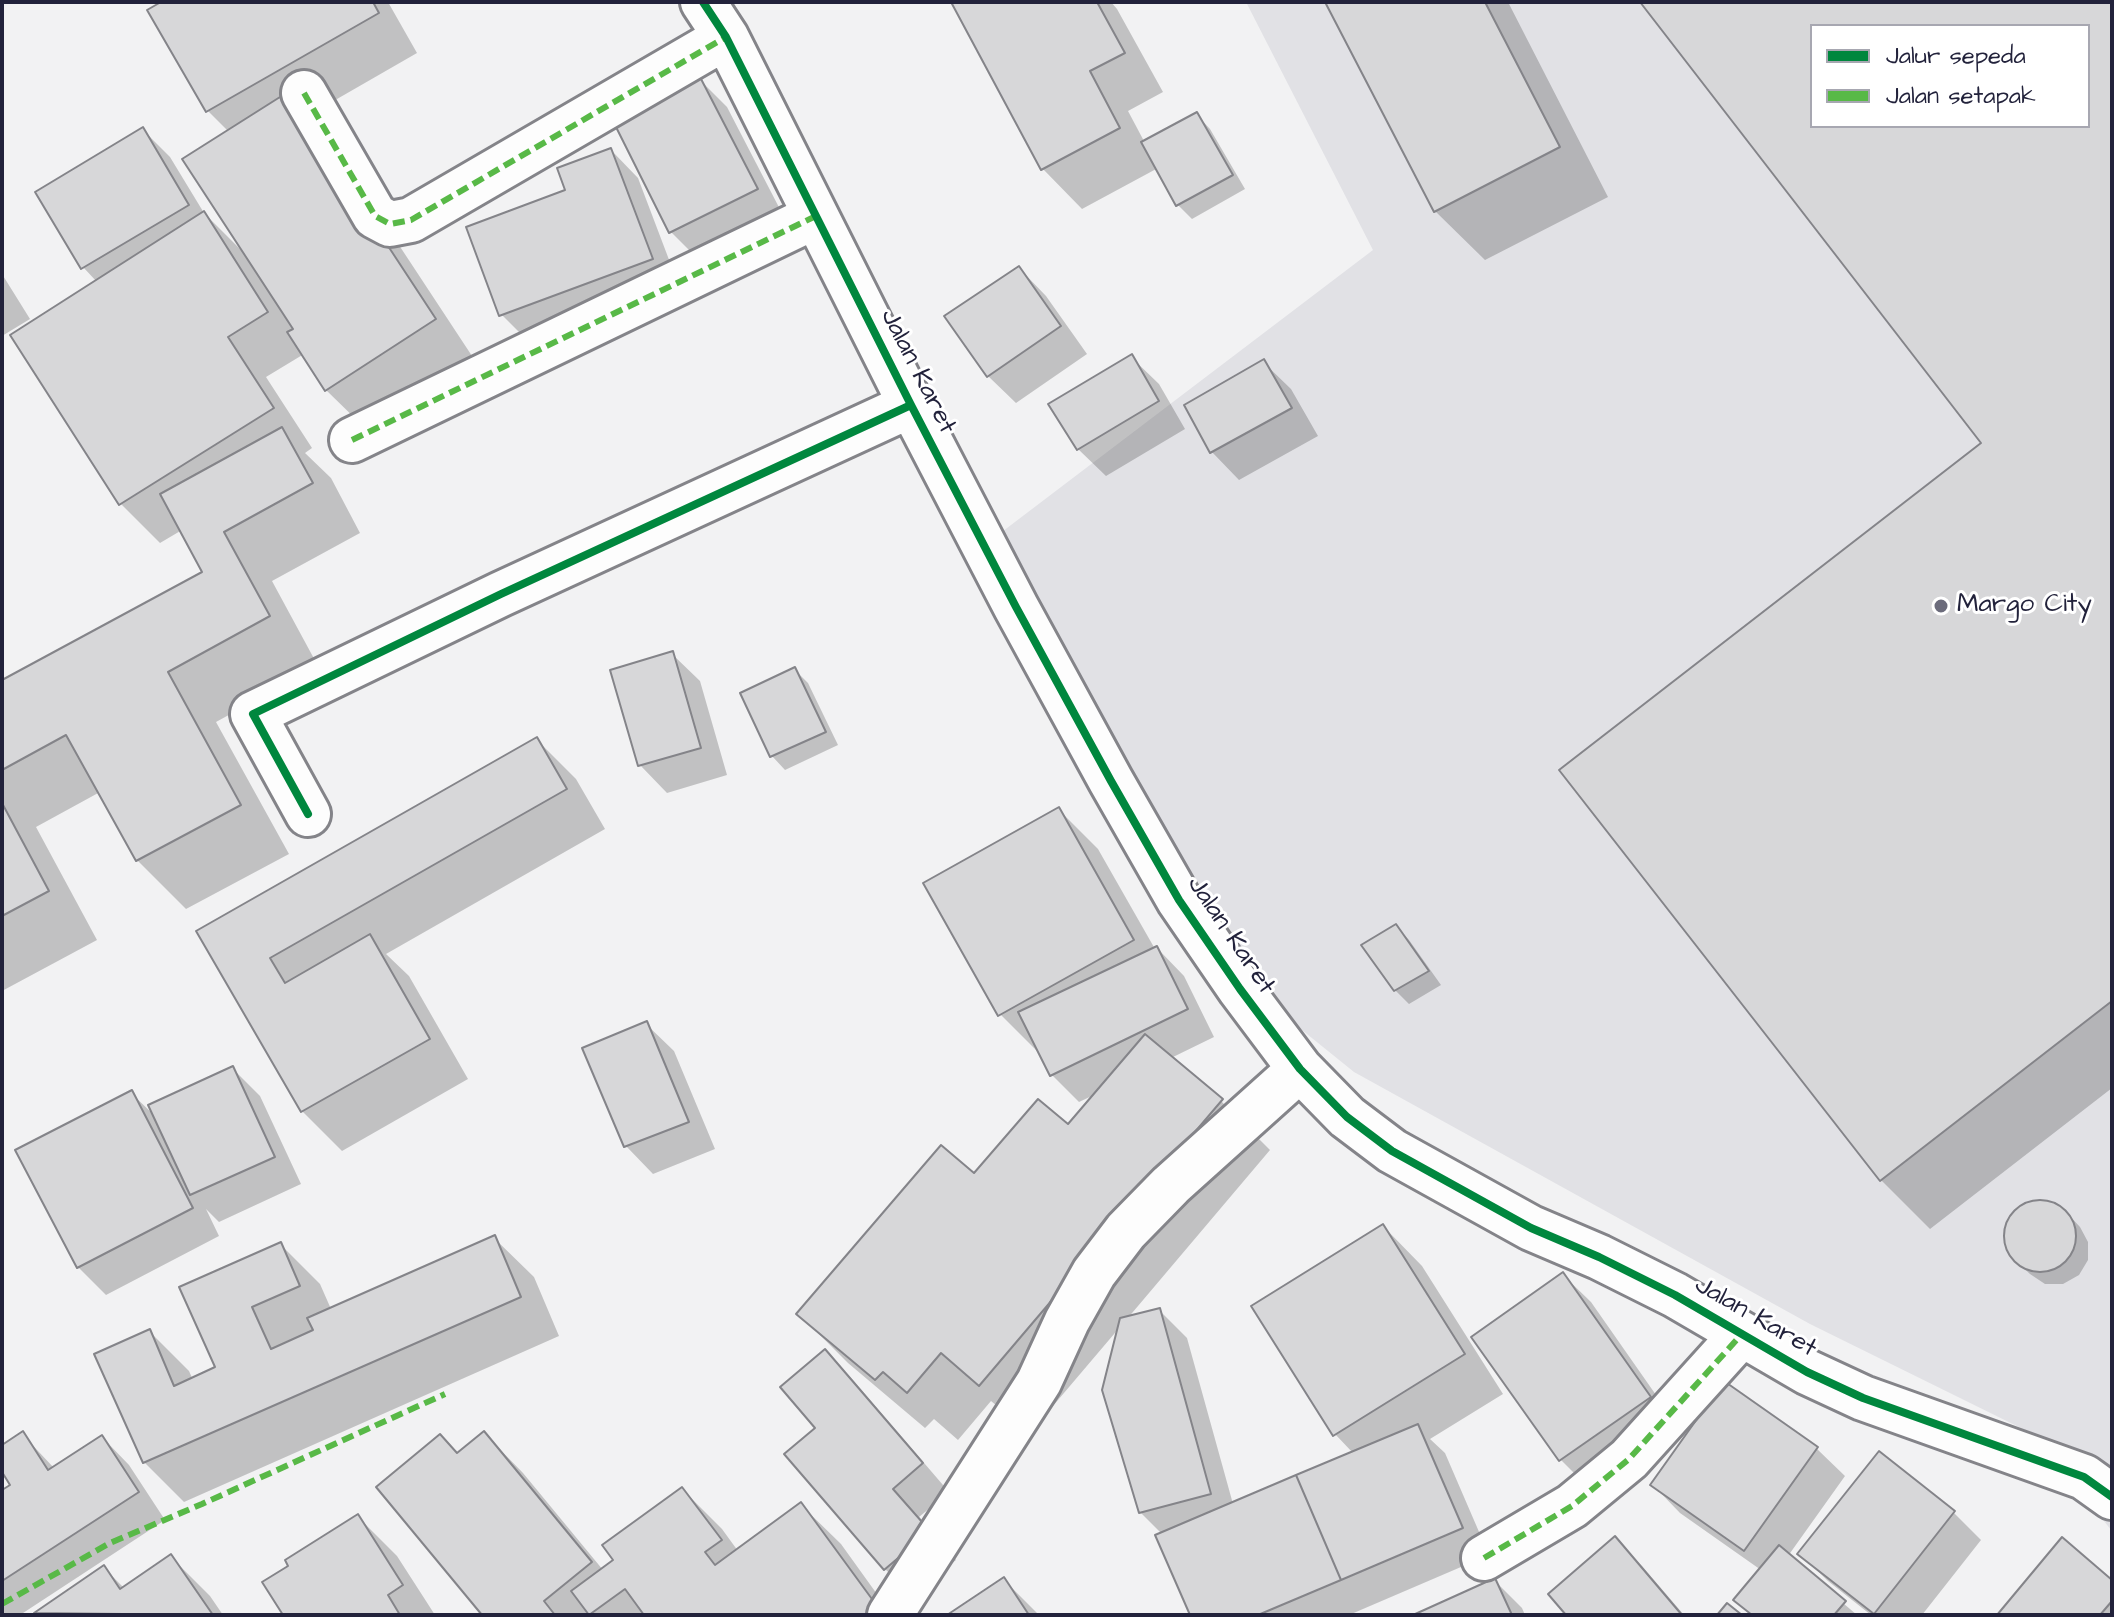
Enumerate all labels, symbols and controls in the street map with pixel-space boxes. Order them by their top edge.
legend [1810,24,2090,128]
text: Jalur sepeda [1886,39,2026,73]
text: Jalan setapak [1886,79,2036,113]
street label: Jalan Karet [872,305,962,439]
place label: Margo City [1957,590,2092,622]
marker: Margo City [1932,597,1950,615]
street label: Jalan Karet [1179,871,1281,1001]
street label: Jalan Karet [1688,1271,1822,1365]

